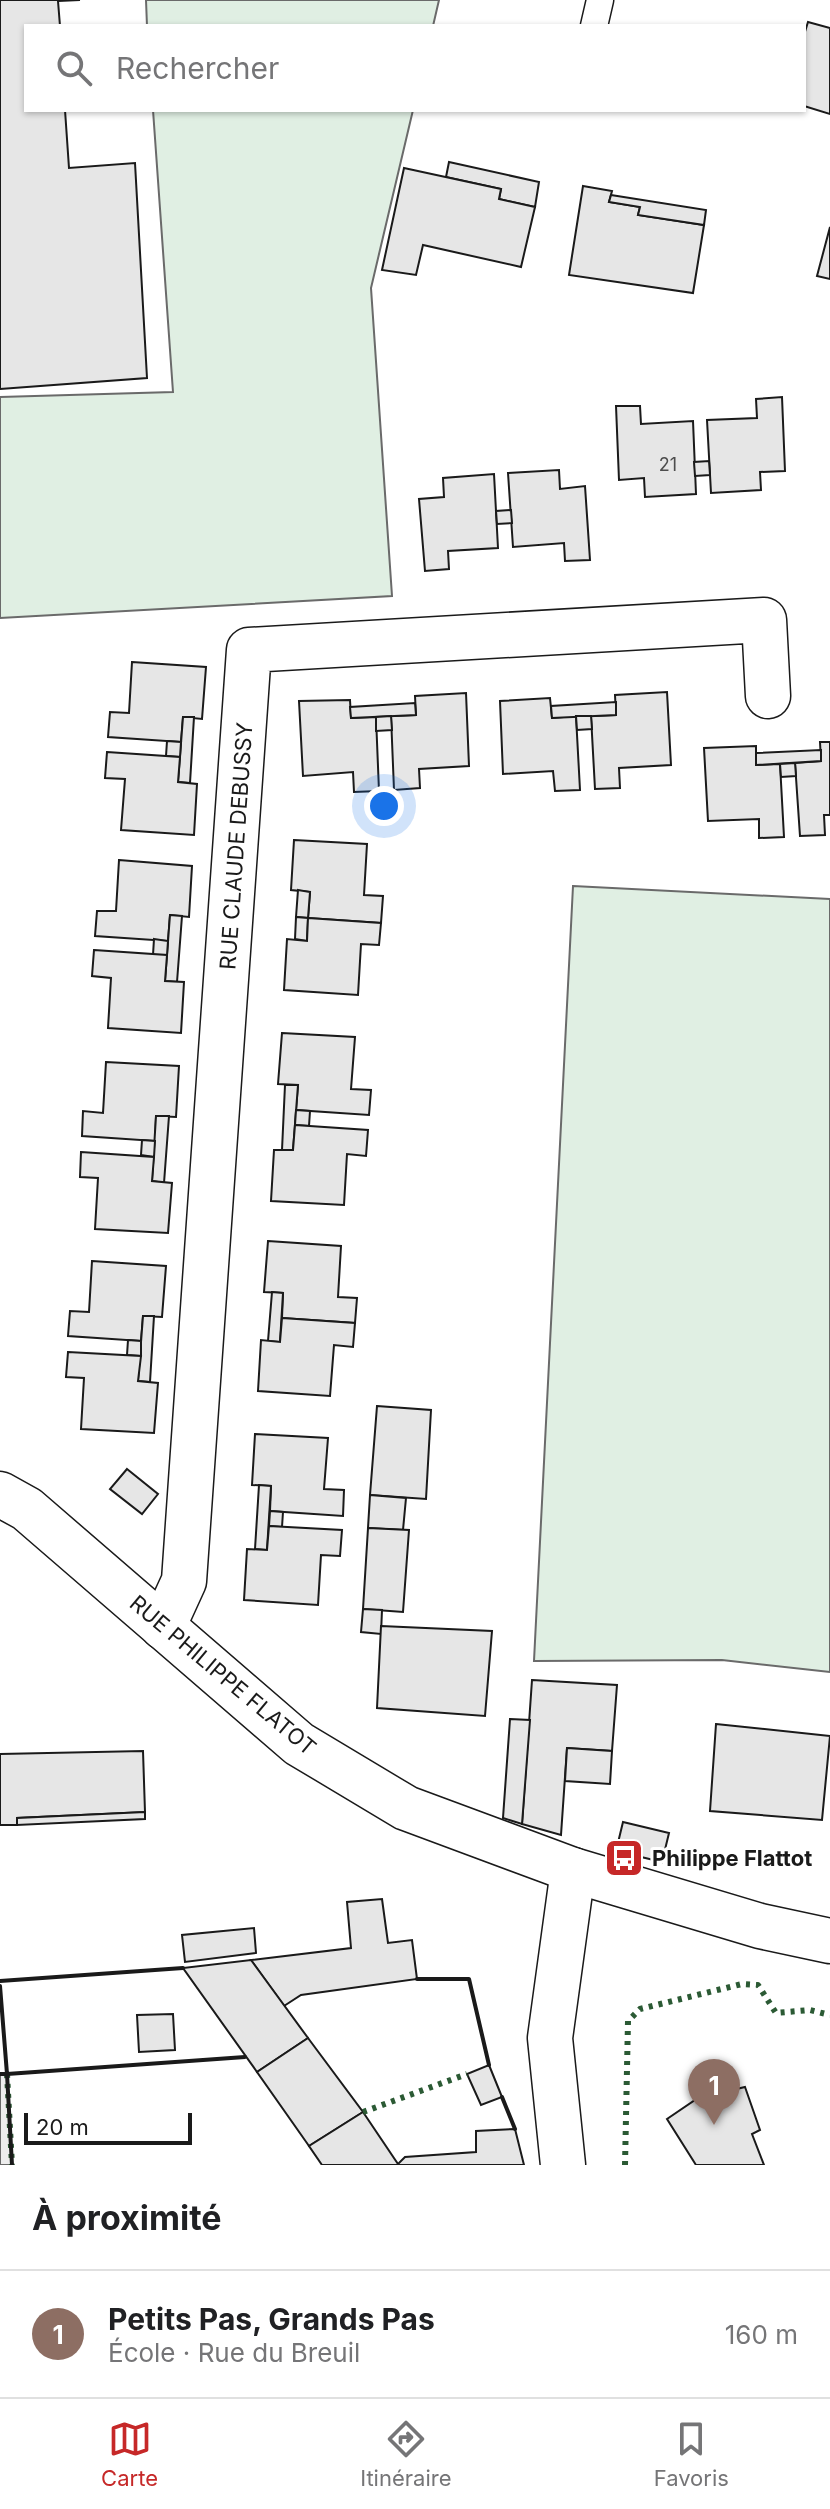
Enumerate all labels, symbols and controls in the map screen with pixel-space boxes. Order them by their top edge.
search box [24,24,806,112]
icon: search [52,46,96,90]
text: Rechercher [116,50,279,86]
house number: 21 [659,454,677,475]
street label: RUE CLAUDE DEBUSSY [214,721,258,971]
your location [364,786,404,826]
street label: RUE PHILIPPE FLATOT [125,1590,321,1760]
bus stop icon: Philippe Flattot [603,1837,645,1879]
place label: Philippe Flattot [652,1845,812,1871]
pin: 1 [688,2059,740,2125]
scale bar [24,2109,192,2145]
text: 20 m [36,2114,89,2140]
text: À proximité [32,2197,222,2238]
text: Petits Pas, Grands Pas [108,2301,435,2337]
text: 1 [52,2319,64,2350]
text: 160 m [725,2319,798,2350]
text: École · Rue du Breuil [108,2337,360,2368]
tab: Carte [101,2417,158,2491]
tab: Itinéraire [360,2417,451,2491]
tab: Favoris [654,2417,729,2491]

